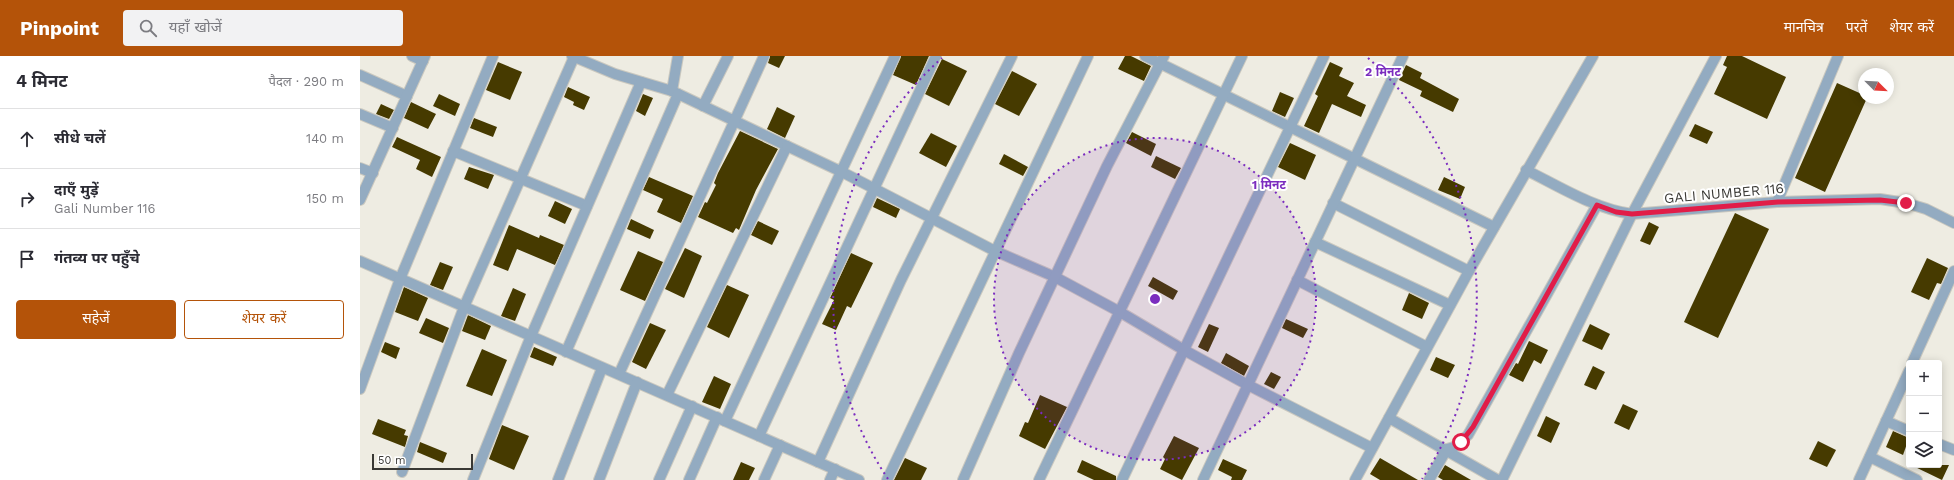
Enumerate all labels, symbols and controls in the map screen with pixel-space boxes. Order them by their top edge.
search box [123,10,403,46]
text: Pinpoint [20,17,99,40]
icon: search [137,17,159,39]
text: यहाँ खोजें [169,18,222,36]
text: मानचित्र [1784,19,1824,35]
text: परतें [1846,19,1867,35]
text: शेयर करें [1889,19,1934,35]
text: 2 मिनट [1365,64,1401,79]
north arrow [1858,68,1894,104]
text: 4 मिनट [16,71,68,91]
text: पैदल · 290 m [269,74,344,89]
icon: ahead [16,128,38,150]
text: सीधे चलें [54,129,106,147]
text: 140 m [306,131,344,146]
text: 1 मिनट [1252,177,1286,192]
street label: GALI NUMBER 116 [1663,180,1785,206]
text: दाएँ मुड़ें [54,181,99,199]
icon: right [16,188,38,210]
text: 150 m [306,191,344,206]
route end [1897,194,1915,212]
text: Gali Number 116 [54,201,155,216]
icon: arrive [16,248,38,270]
text: गंतव्य पर पहुँचे [54,249,140,267]
centre of rings [1148,292,1162,306]
button: सहेजें [16,300,176,339]
button: शेयर करें [184,300,344,339]
map controls [1906,360,1942,468]
button: + [1906,360,1942,396]
button: − [1906,396,1942,432]
button: layers [1906,432,1942,468]
route start [1452,433,1470,451]
scale bar [372,452,473,471]
text: 50 m [378,454,405,467]

